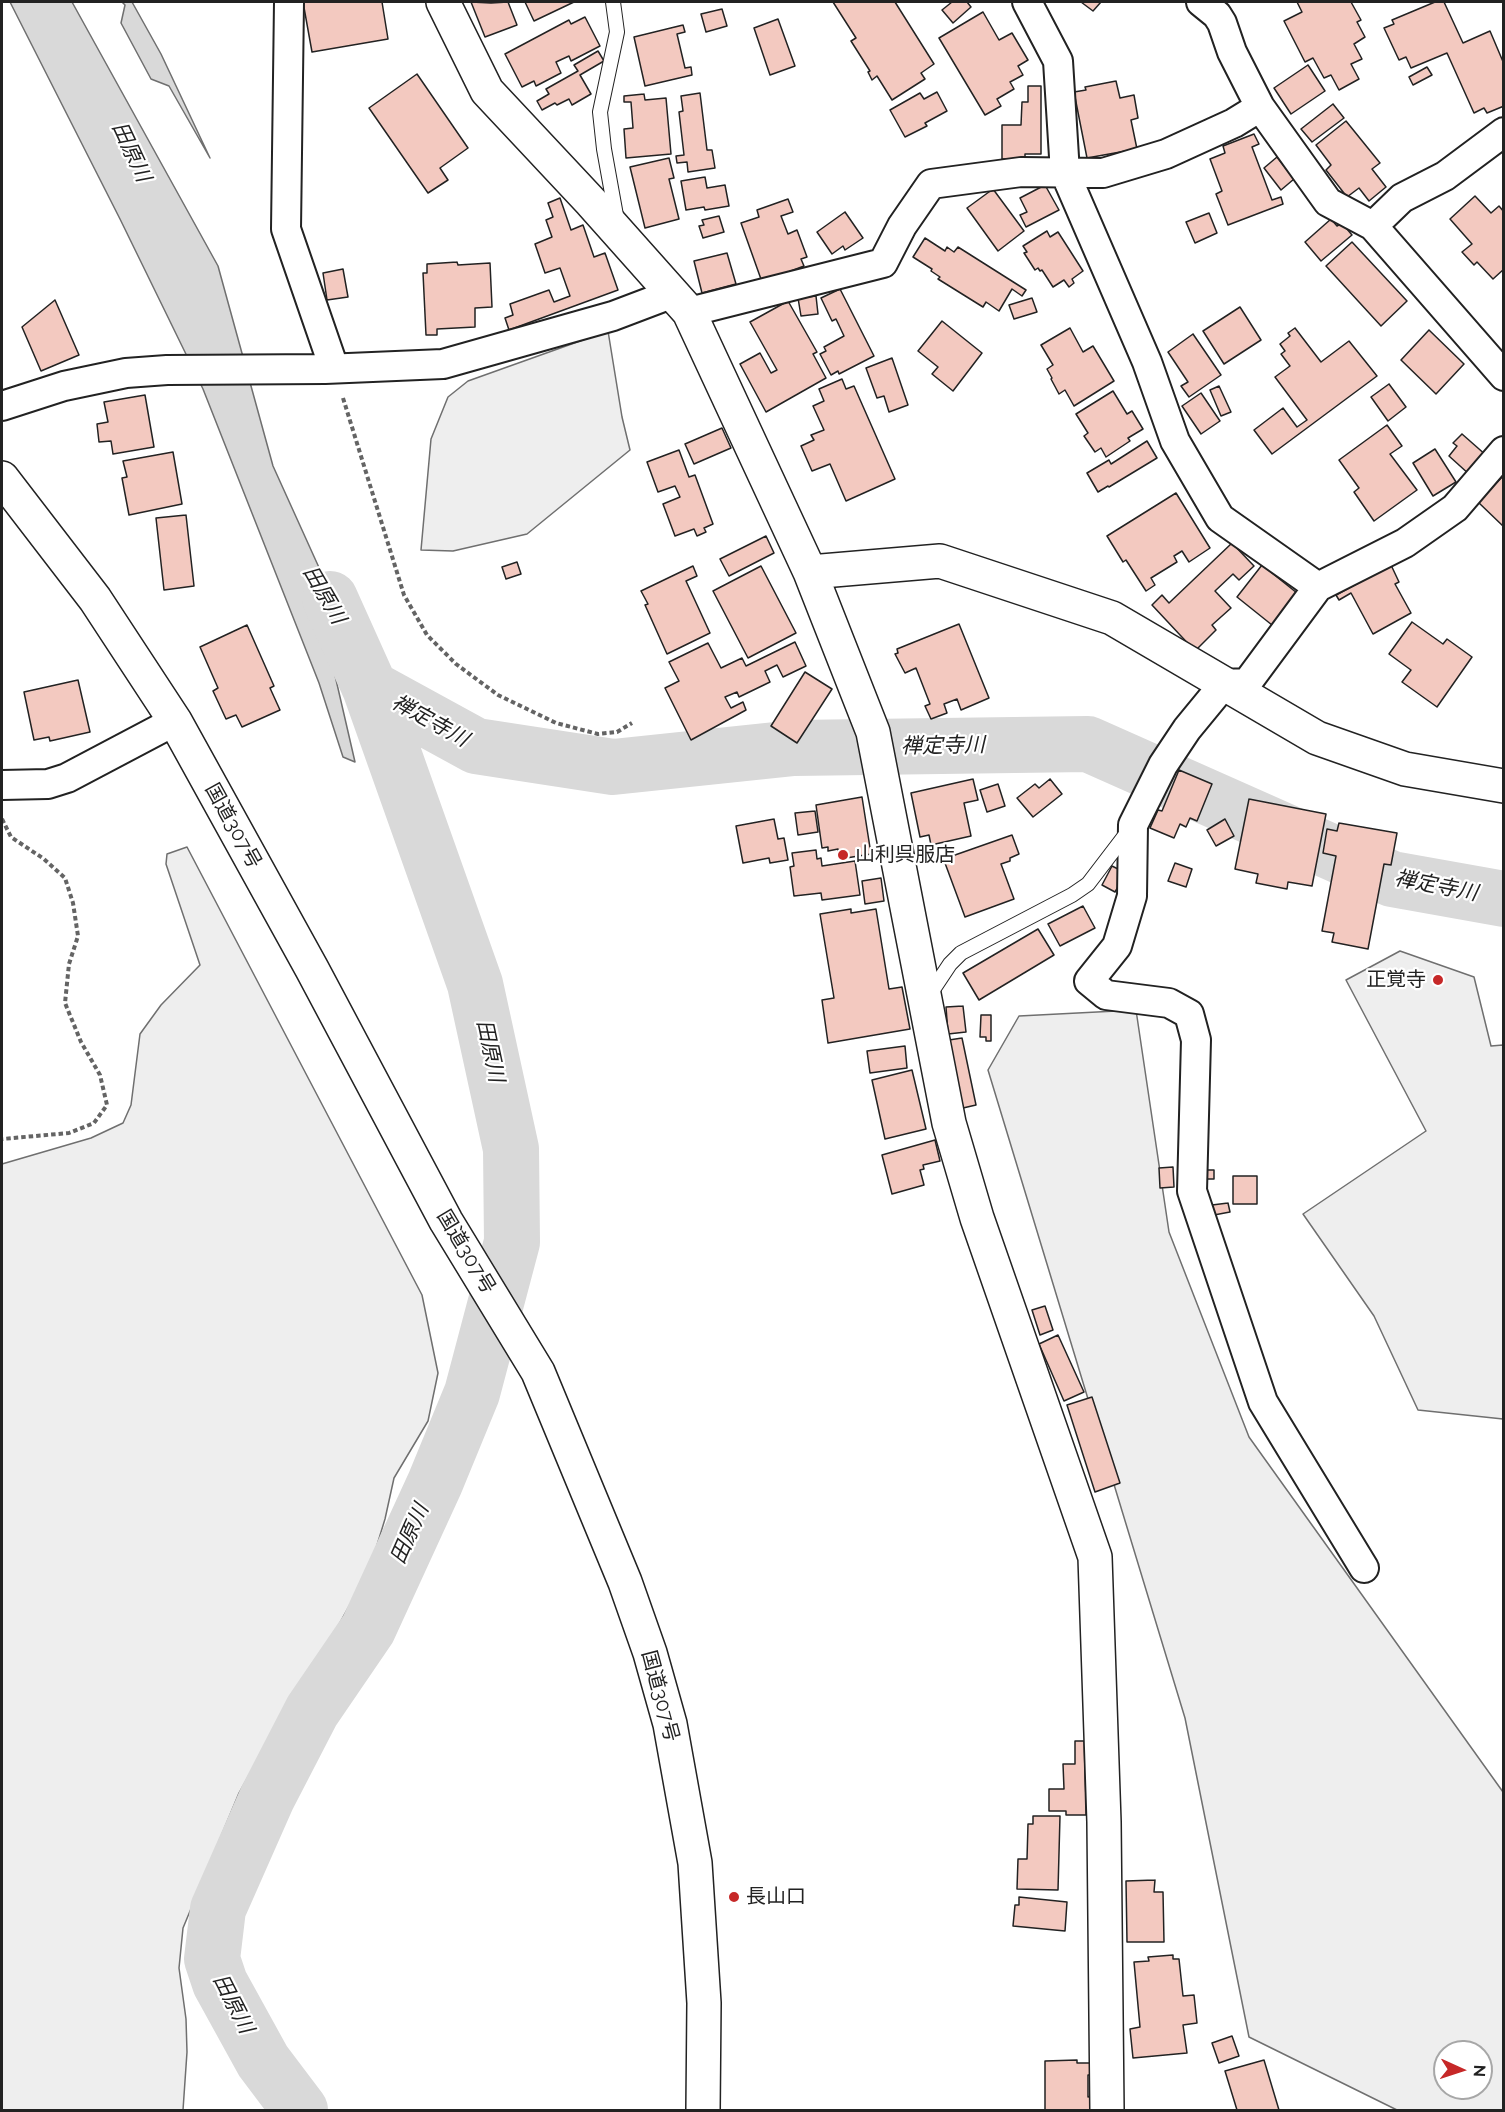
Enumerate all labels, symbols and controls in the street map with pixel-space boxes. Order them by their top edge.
water label: 田原川 [106,118,156,186]
water label: 田原川 [297,561,351,629]
water label: 禅定寺川 [387,690,473,752]
water label: 禅定寺川 [901,733,985,759]
street label: 国道307号 [200,779,266,873]
place label: 山利呉服店 [855,843,955,867]
marker: 山利呉服店 [836,848,850,862]
water label: 禅定寺川 [1392,866,1480,906]
place label: 正覚寺 [1366,968,1426,992]
marker: 正覚寺 [1431,973,1445,987]
water label: 田原川 [471,1018,509,1084]
street label: 国道307号 [432,1206,500,1298]
water label: 田原川 [386,1500,434,1568]
street label: 国道307号 [636,1648,684,1744]
place label: 長山口 [746,1885,806,1909]
marker: 長山口 [727,1890,741,1904]
water label: 田原川 [207,1970,259,2038]
north arrow [1433,2040,1493,2100]
text: N [1470,2064,1489,2077]

